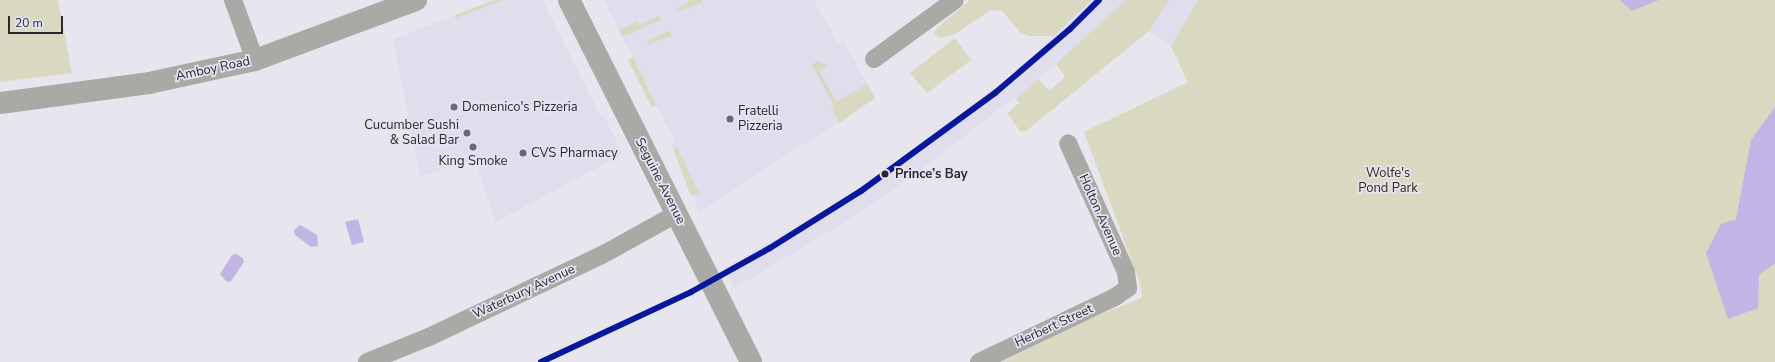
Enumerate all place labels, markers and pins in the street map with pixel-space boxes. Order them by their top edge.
place label: Domenico's Pizzeria [462,99,578,115]
marker: Domenico's Pizzeria [449,102,459,112]
place label: Fratelli Pizzeria [738,104,783,135]
marker: Fratelli Pizzeria [725,114,735,124]
place label: Cucumber Sushi & Salad Bar [364,118,459,149]
marker: Cucumber Sushi & Salad Bar [462,128,472,138]
marker: King Smoke [468,142,478,152]
place label: CVS Pharmacy [531,145,618,161]
marker: CVS Pharmacy [518,148,528,158]
place label: King Smoke [438,153,508,169]
place label: Prince’s Bay [895,166,968,182]
marker: Prince’s Bay [878,167,892,181]

